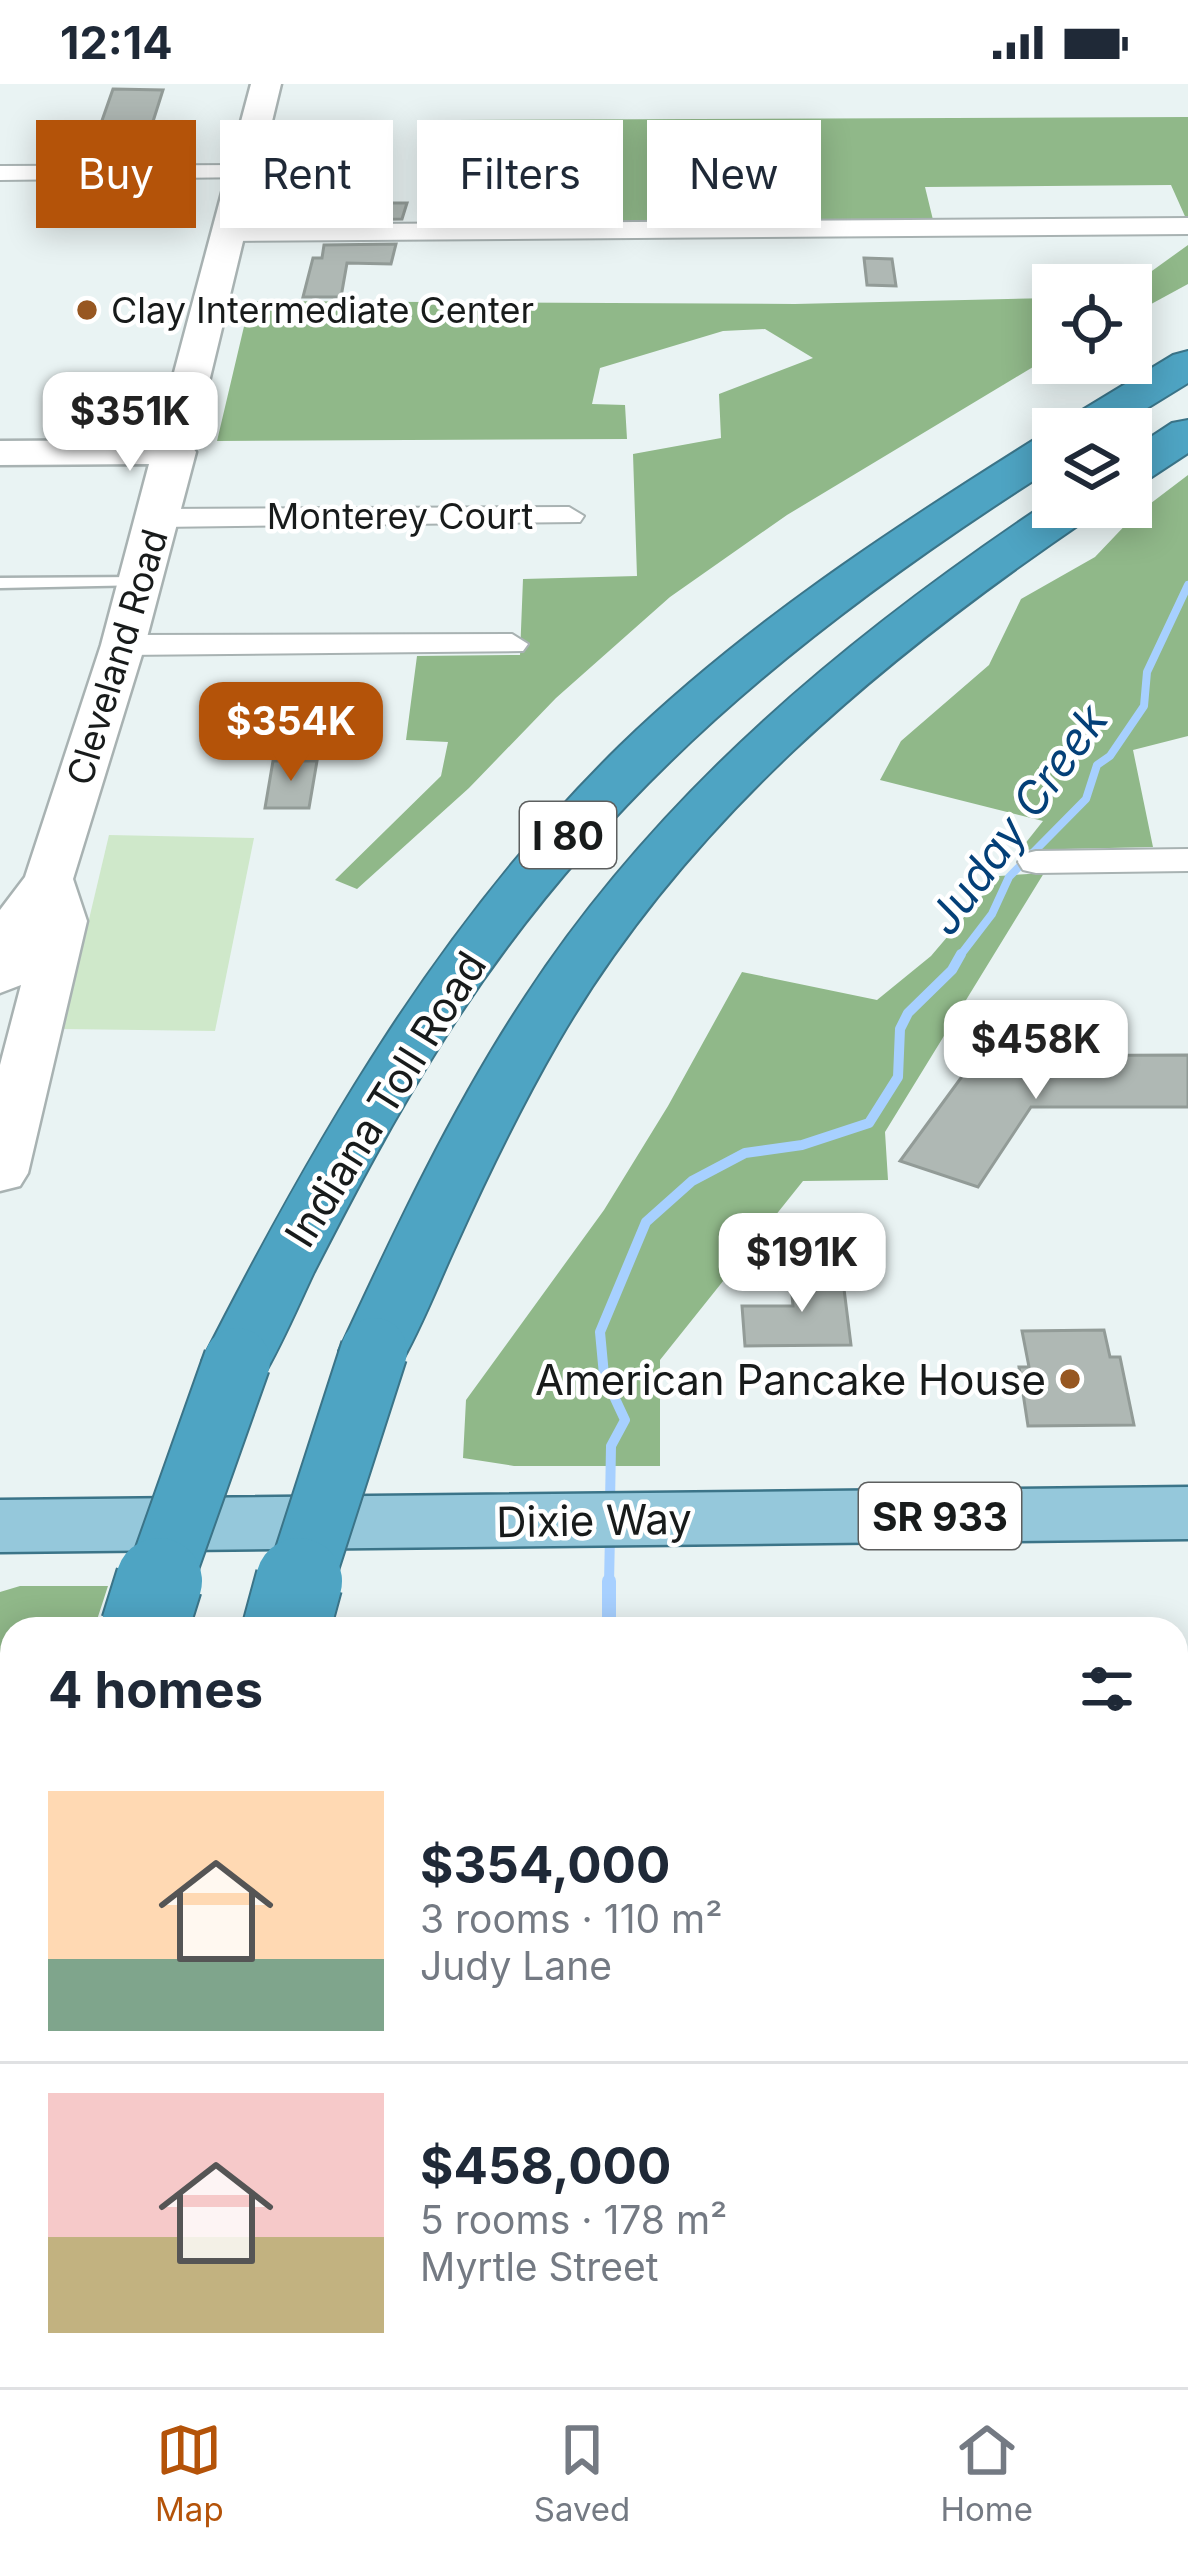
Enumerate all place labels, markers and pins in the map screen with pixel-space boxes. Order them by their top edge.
place label: Clay Intermediate Center [111,288,534,332]
marker: Clay Intermediate Center [74,297,100,323]
pin: $351K [46,372,214,474]
pin: $354K [207,682,375,784]
pin: $458K [952,1000,1120,1102]
pin: $191K [718,1213,886,1315]
place label: American Pancake House [535,1354,1046,1405]
marker: American Pancake House [1057,1366,1083,1392]

